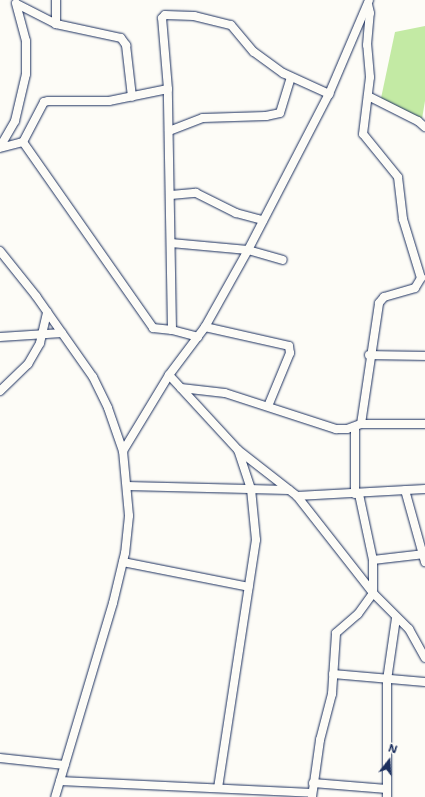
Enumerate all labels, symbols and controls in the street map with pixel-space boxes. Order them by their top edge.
north arrow [369,741,409,781]
text: N [386,741,399,757]

